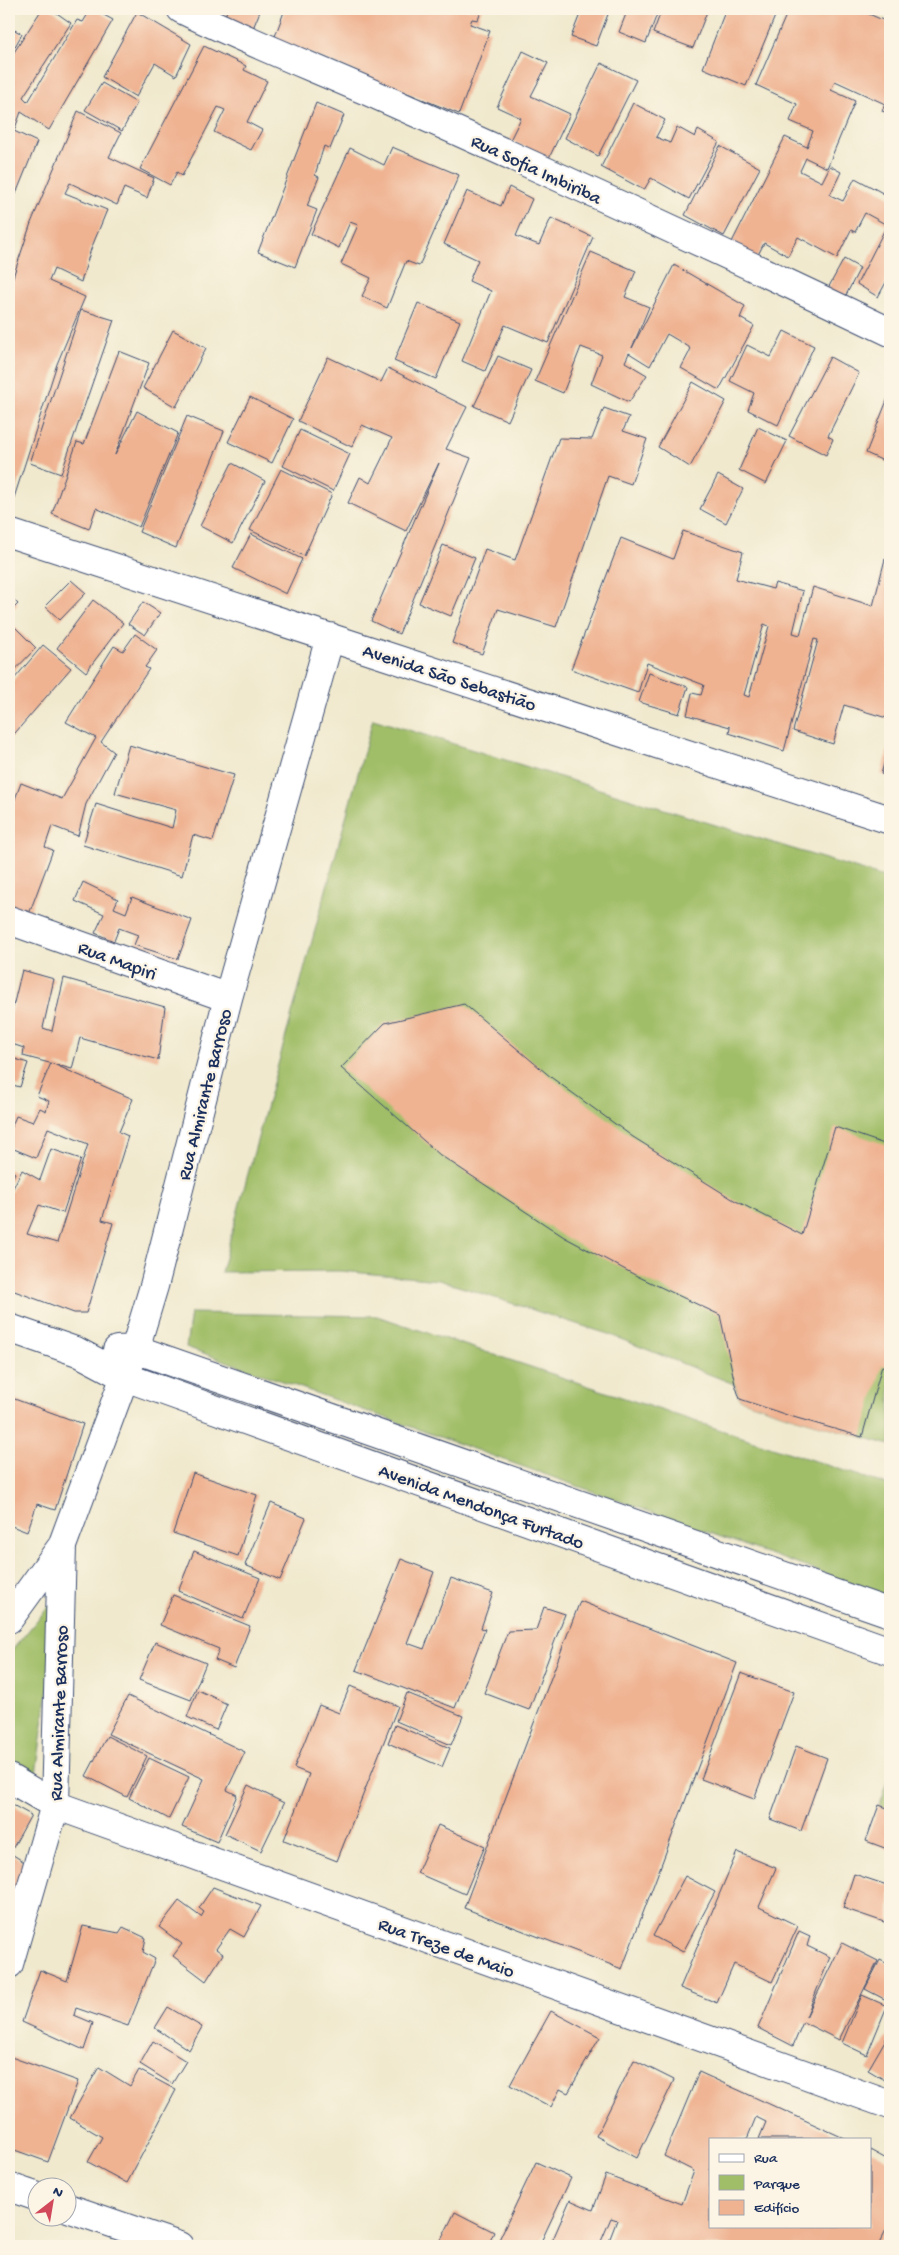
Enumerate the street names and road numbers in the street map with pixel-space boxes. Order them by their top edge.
street label: Rua Sofia Imbiriba [467,131,606,212]
street label: Avenida São Sebastião [359,640,539,718]
street label: Rua Mapiri [74,937,159,987]
street label: Rua Almirante Barroso [174,1007,239,1183]
street label: Avenida Mendonça Furtado [375,1460,587,1556]
street label: Rua Almirante Barroso [46,1625,75,1801]
street label: Rua Treze de Maio [374,1914,517,1985]

